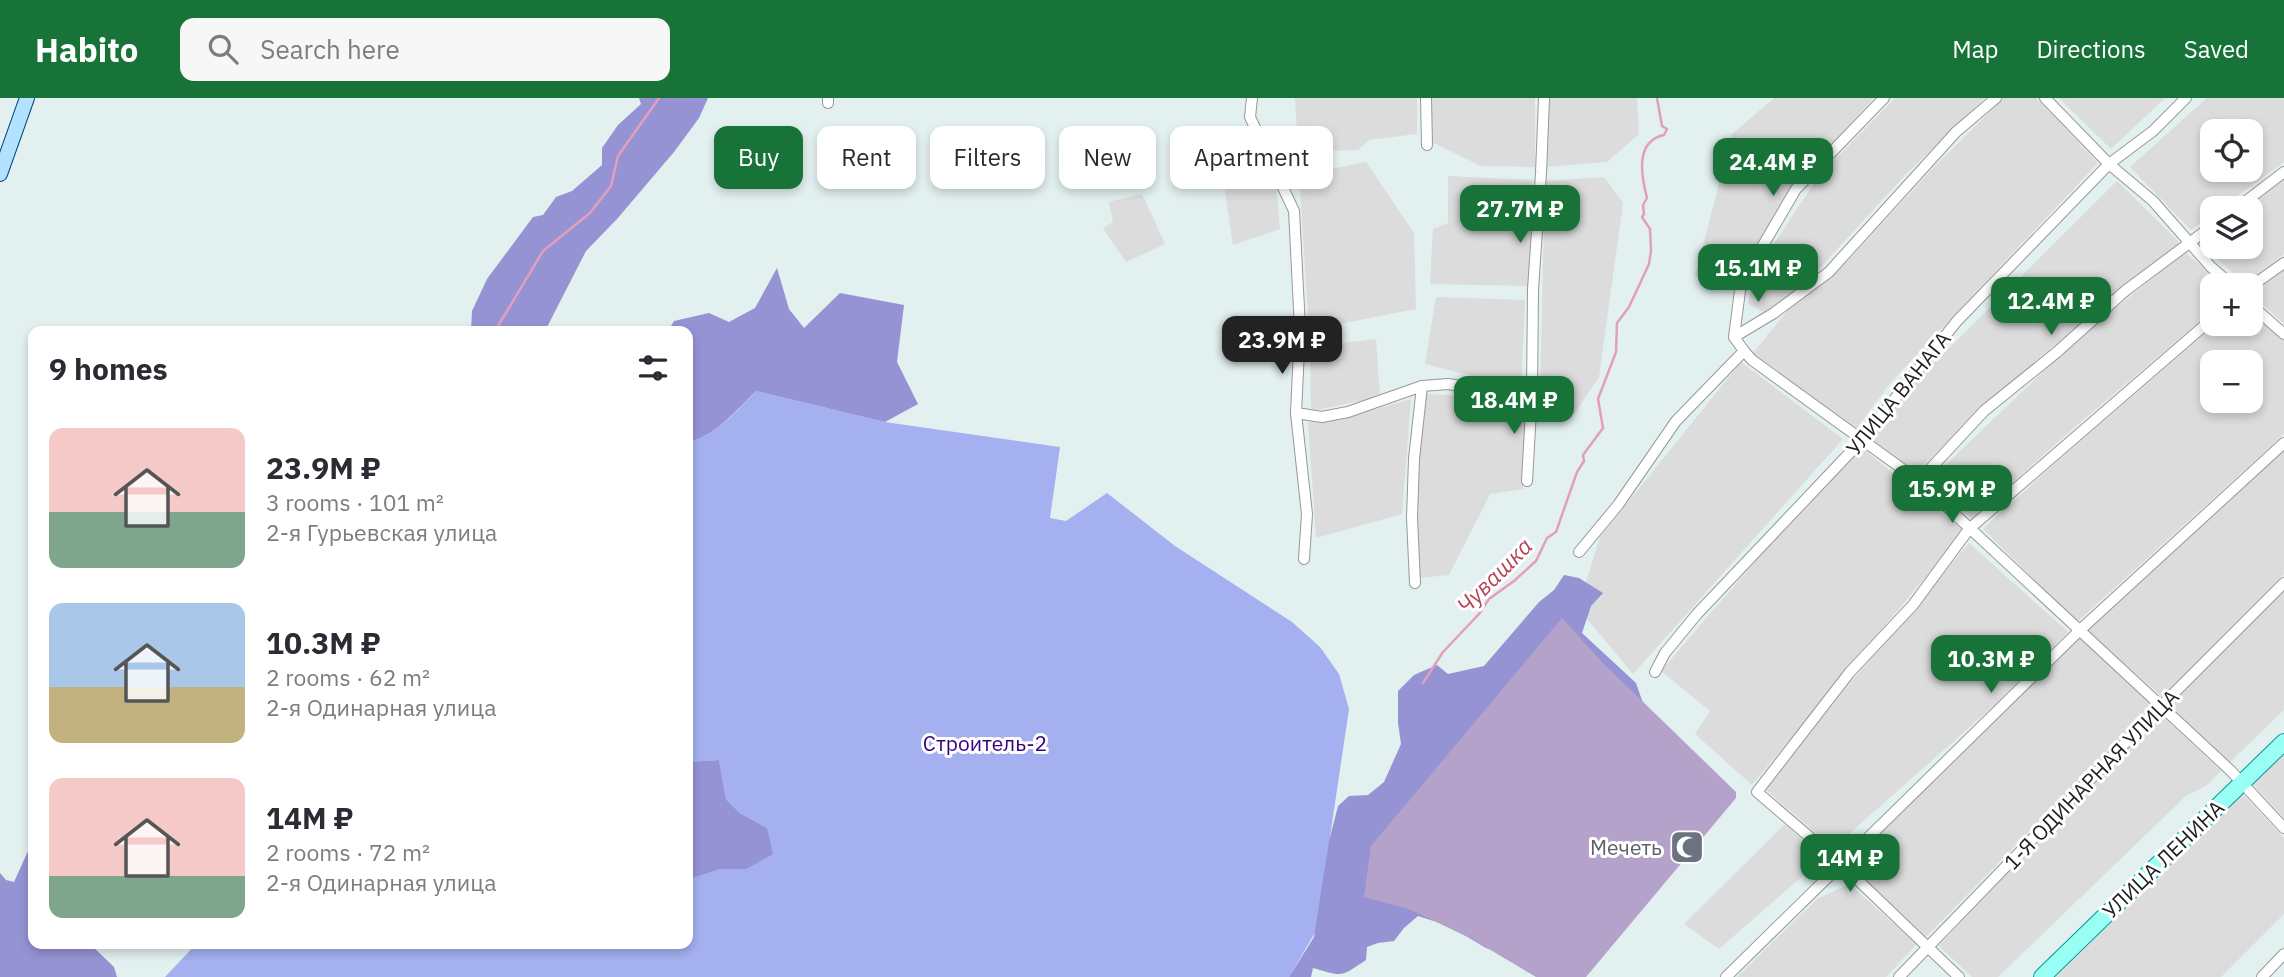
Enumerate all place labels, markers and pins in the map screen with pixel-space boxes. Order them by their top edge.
pin: 24.4M ₽ [1708,139,1838,198]
pin: 27.7M ₽ [1455,186,1585,245]
pin: 15.1M ₽ [1693,244,1823,304]
pin: 12.4M ₽ [1986,278,2116,337]
pin: 23.9M ₽ [1217,316,1347,376]
pin: 18.4M ₽ [1449,376,1579,436]
pin: 15.9M ₽ [1887,466,2017,525]
pin: 10.3M ₽ [1926,636,2056,695]
mosque icon: Мечеть [1668,828,1706,866]
place label: Мечеть [1590,833,1662,861]
pin: 14M ₽ [1801,834,1899,894]

